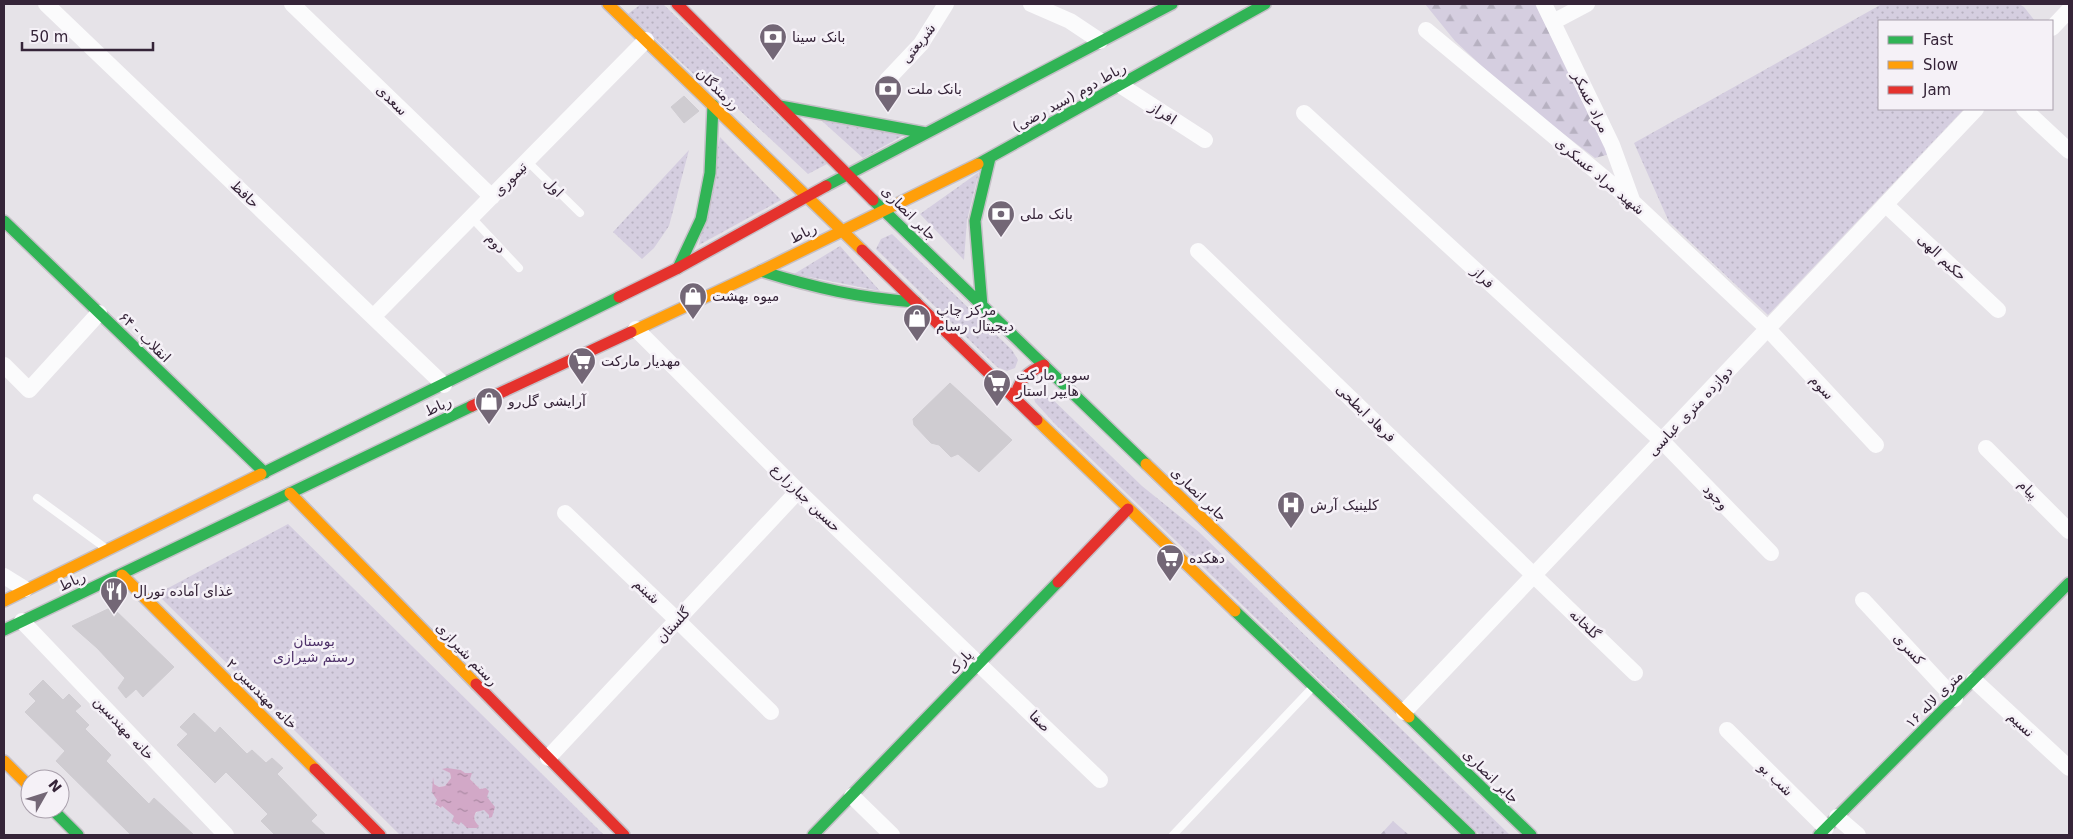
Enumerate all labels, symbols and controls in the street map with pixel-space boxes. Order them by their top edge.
scale bar [22,20,154,52]
street label: شریعتی [898,20,939,67]
legend [1878,20,2053,110]
bank icon: بانک سینا [758,22,788,61]
text: 50 m [30,28,68,46]
place label: بانک سینا [792,29,845,45]
text: Fast [1923,31,1953,49]
text: Slow [1923,56,1958,74]
street label: رباط دوم (سید رضی) [1009,59,1129,136]
street label: رزمندگان [692,65,743,114]
street label: مراد عسکر [1568,68,1613,136]
bank icon: بانک ملت [873,74,903,113]
street label: سعدی [373,81,411,119]
place label: بانک ملت [907,81,962,97]
text: Jam [1922,81,1951,99]
street label: افراز [1145,98,1180,128]
street label: شهید مراد عسکری [1552,134,1648,219]
street label: تیموری [490,159,531,200]
street label: اول [540,174,567,201]
street label: حافظ [228,177,262,211]
street label: جابر انصاری [878,182,940,244]
bank icon: بانک ملی [986,199,1016,238]
place label: بانک ملی [1020,206,1073,222]
street label: رباط [787,220,820,247]
street label: دوم [482,230,509,257]
street label: حکیم الهی [1914,230,1970,284]
street label: فراز [1467,262,1498,292]
shop icon: میوه بهشت [678,281,708,320]
place label: میوه بهشت [712,288,779,305]
place label: مرکز چاپ دیجیتال رسام [936,302,1014,335]
shop icon: مرکز چاپ دیجیتال رسام [902,303,932,342]
street label: انقلاب - ۶۴ [116,309,174,365]
supermarket icon: مهدیار مارکت [567,346,597,385]
place label: مهدیار مارکت [601,353,681,370]
street label: دوازده متری عباسی [1644,363,1736,460]
place label: سوپر مارکت هایپر استار [1015,367,1090,400]
supermarket icon: سوپر مارکت هایپر استار [982,368,1012,407]
street label: سوم [1806,371,1837,403]
street label: فرهاد ابطحی [1332,381,1399,446]
shop icon: آرایشی گل‌رو [474,386,504,425]
street label: رباط [422,393,454,420]
place label: آرایشی گل‌رو [507,393,587,410]
street label: حسین جبارزارع [767,461,844,536]
street label: جابر انصاری [1167,464,1230,525]
street label: پیام [2014,476,2041,503]
street label: وجود [1699,481,1732,514]
hospital icon: کلینیک آرش [1276,490,1306,529]
place label: کلینیک آرش [1310,497,1379,514]
supermarket icon: دهکده [1155,543,1185,582]
place label: دهکده [1189,550,1225,566]
street label: رباط [56,568,88,595]
street label: شبنم [630,575,663,608]
restaurant icon: غذای آماده تورال [99,576,129,615]
place label: غذای آماده تورال [133,583,233,600]
street label: گلستان [653,604,694,646]
street label: گلخانه [1566,606,1604,642]
street label: رستم شیرازی [432,619,501,690]
street label: کسری [1890,630,1928,669]
park label: بوستان رستم شیرازی [273,633,355,666]
street label: پارک [945,646,976,678]
street label: خانه مهندسین ۲ [223,655,301,733]
street label: ۱۶ متری لاله [1902,667,1967,732]
street label: خانه مهندسین [90,693,157,764]
street label: صفا [1026,707,1054,735]
street label: نسیم [2004,708,2037,741]
street label: جابر انصاری [1459,746,1522,807]
street label: شب بو [1754,758,1796,800]
north arrow [20,769,70,819]
text: N [45,776,65,795]

